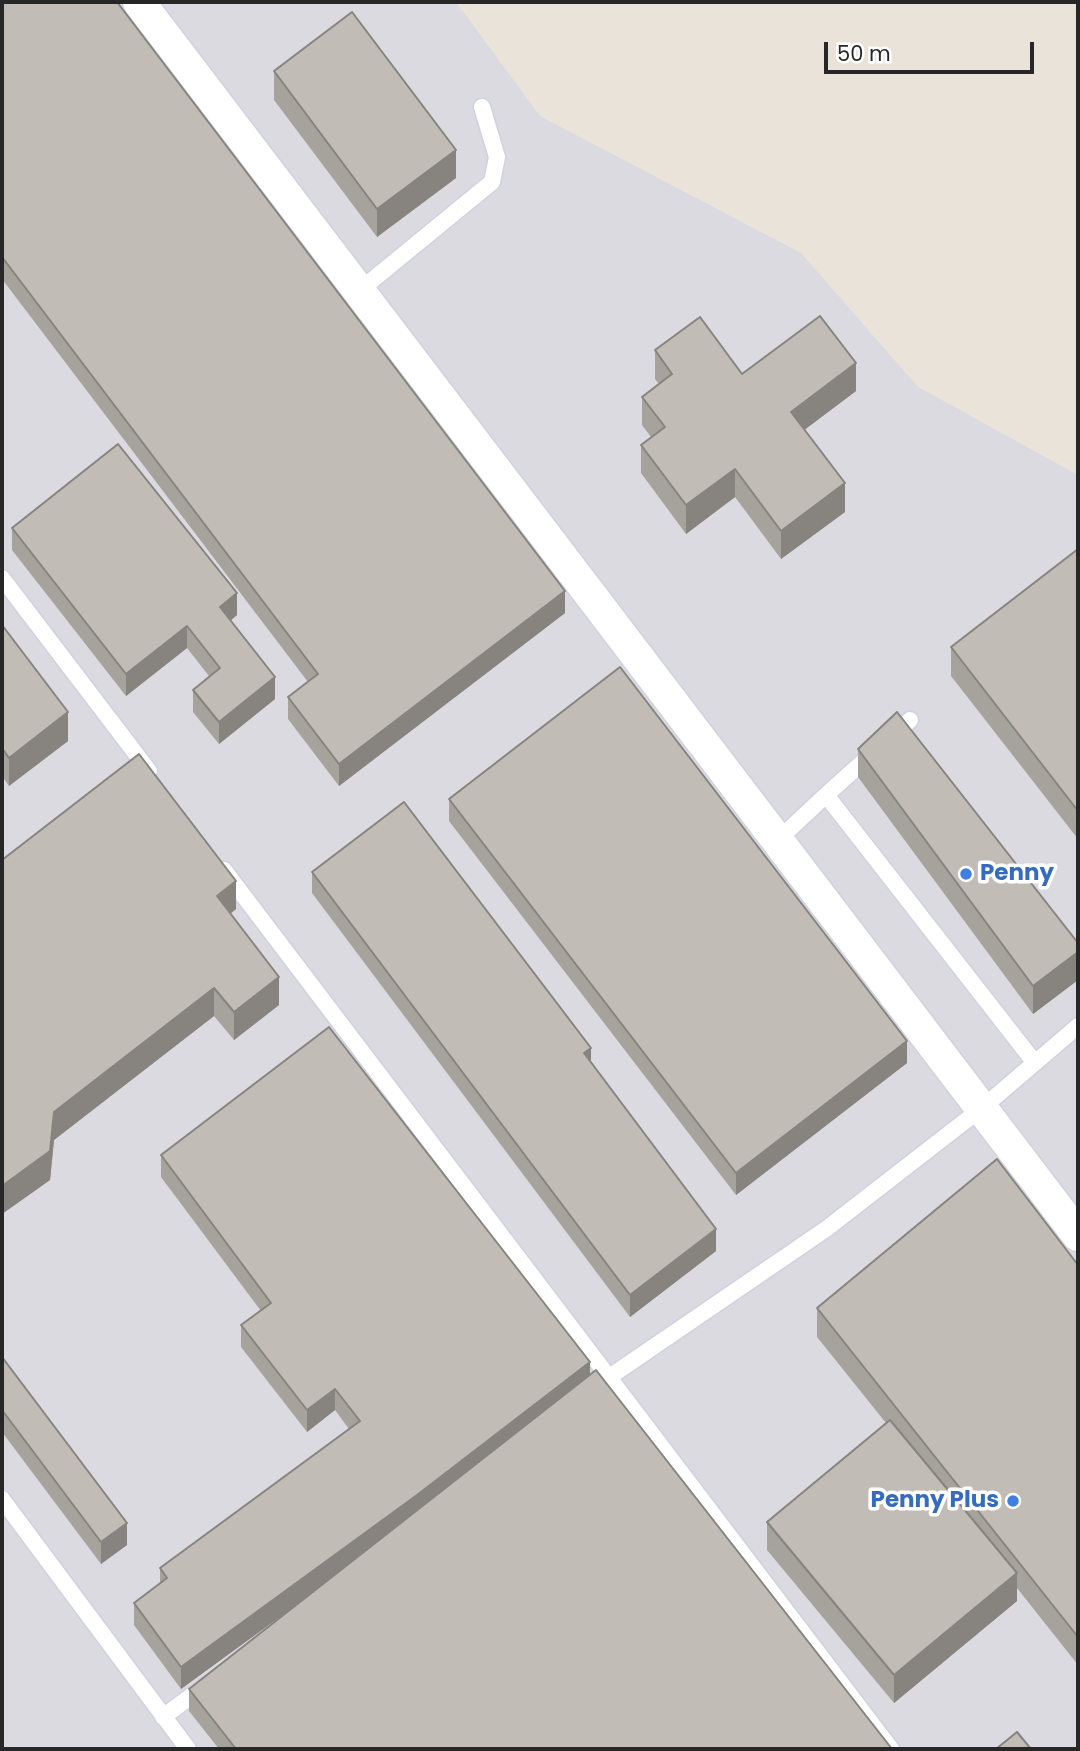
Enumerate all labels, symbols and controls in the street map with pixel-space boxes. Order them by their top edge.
scale bar [828,28,1038,72]
text: 50 m [837,39,891,68]
place label: Penny [980,860,1054,888]
marker: Penny [958,866,974,882]
place label: Penny Plus [871,1487,999,1515]
marker: Penny Plus [1005,1493,1021,1509]

